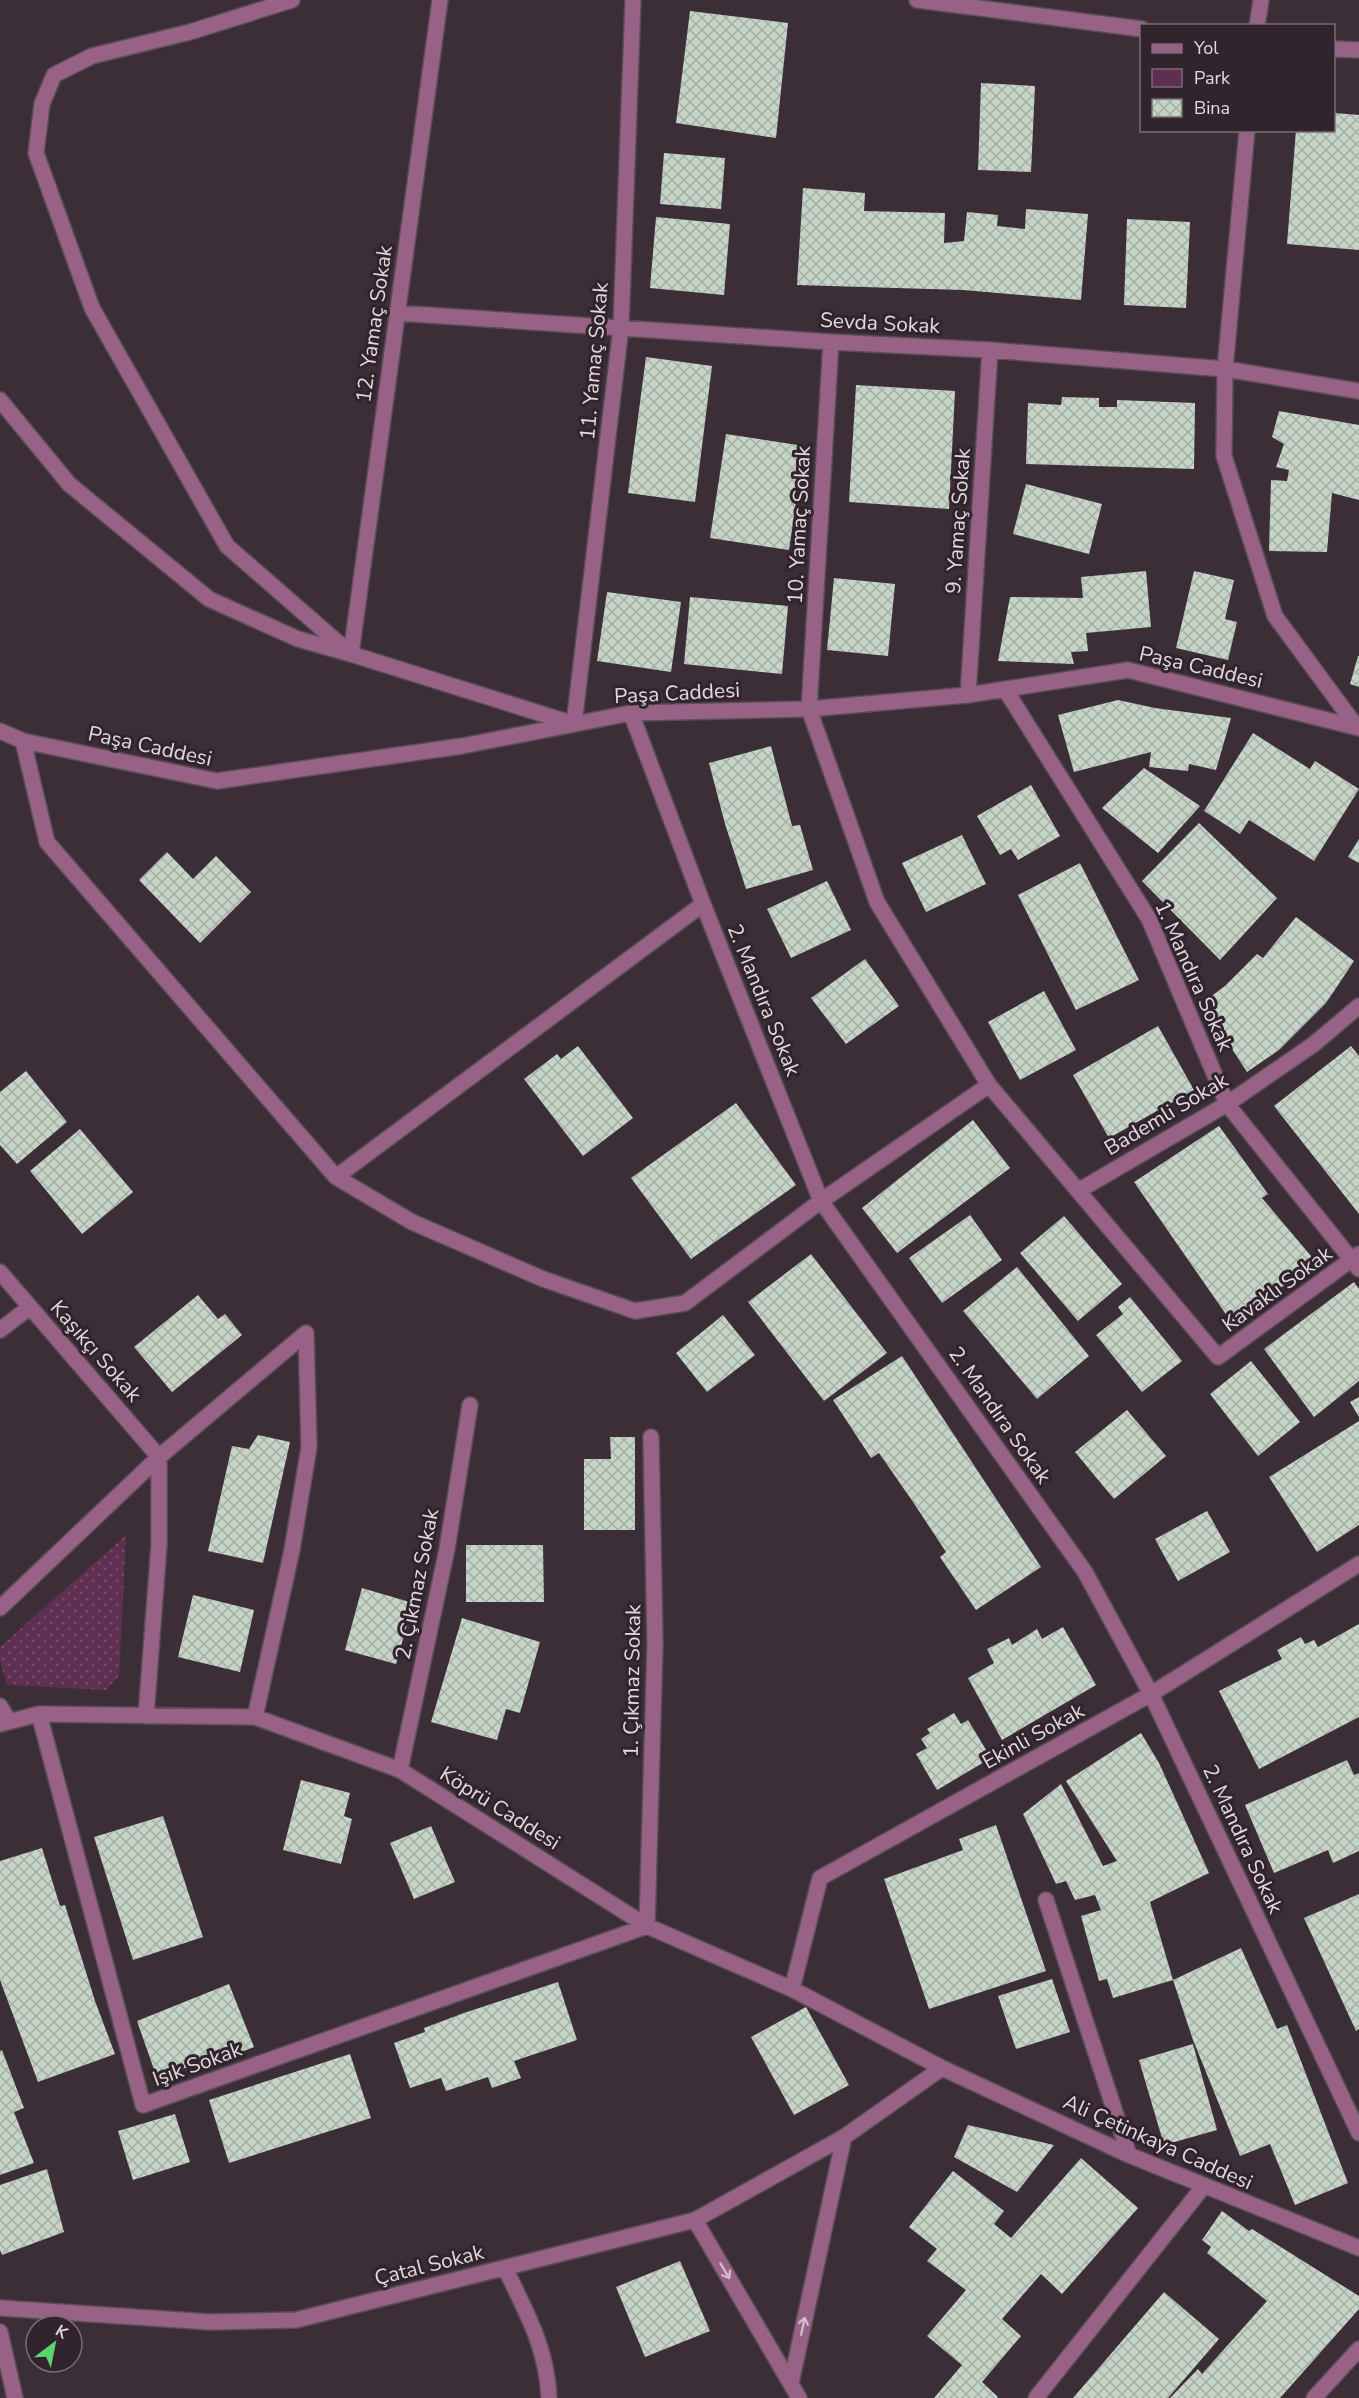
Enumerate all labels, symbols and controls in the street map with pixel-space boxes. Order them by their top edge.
legend [1140,24,1335,132]
text: Yol [1193,36,1219,60]
text: Park [1194,66,1231,90]
text: Bina [1194,96,1230,120]
street label: 12. Yamaç Sokak [349,243,399,404]
street label: 11. Yamaç Sokak [573,280,615,441]
street label: Sevda Sokak [819,306,941,340]
street label: 10. Yamaç Sokak [781,445,817,605]
street label: 9. Yamaç Sokak [939,447,977,595]
street label: Paşa Caddesi [1136,639,1266,695]
street label: Paşa Caddesi [613,676,741,710]
street label: Paşa Caddesi [85,719,215,773]
street label: 1. Mandıra Sokak [1148,897,1240,1056]
street label: 2. Mandıra Sokak [721,920,807,1081]
street label: Bademli Sokak [1099,1066,1234,1162]
street label: Kavaklı Sokak [1216,1239,1338,1338]
street label: Kaşıkçı Sokak [44,1294,148,1408]
street label: 2. Mandıra Sokak [942,1341,1058,1490]
street label: 2. Çıkmaz Sokak [389,1506,445,1662]
street label: 1. Çıkmaz Sokak [617,1604,647,1758]
street label: Ekinli Sokak [977,1696,1089,1776]
street label: Köprü Caddesi [434,1760,566,1856]
street label: 2. Mandıra Sokak [1196,1760,1290,1919]
street label: Işık Sokak [149,2035,246,2093]
street label: Ali Çetinkaya Caddesi [1059,2088,1257,2196]
street label: Çatal Sokak [371,2238,487,2292]
one-way arrow [719,2262,731,2279]
north arrow [24,2314,84,2374]
one-way arrow [798,2317,810,2336]
text: K [51,2320,73,2345]

